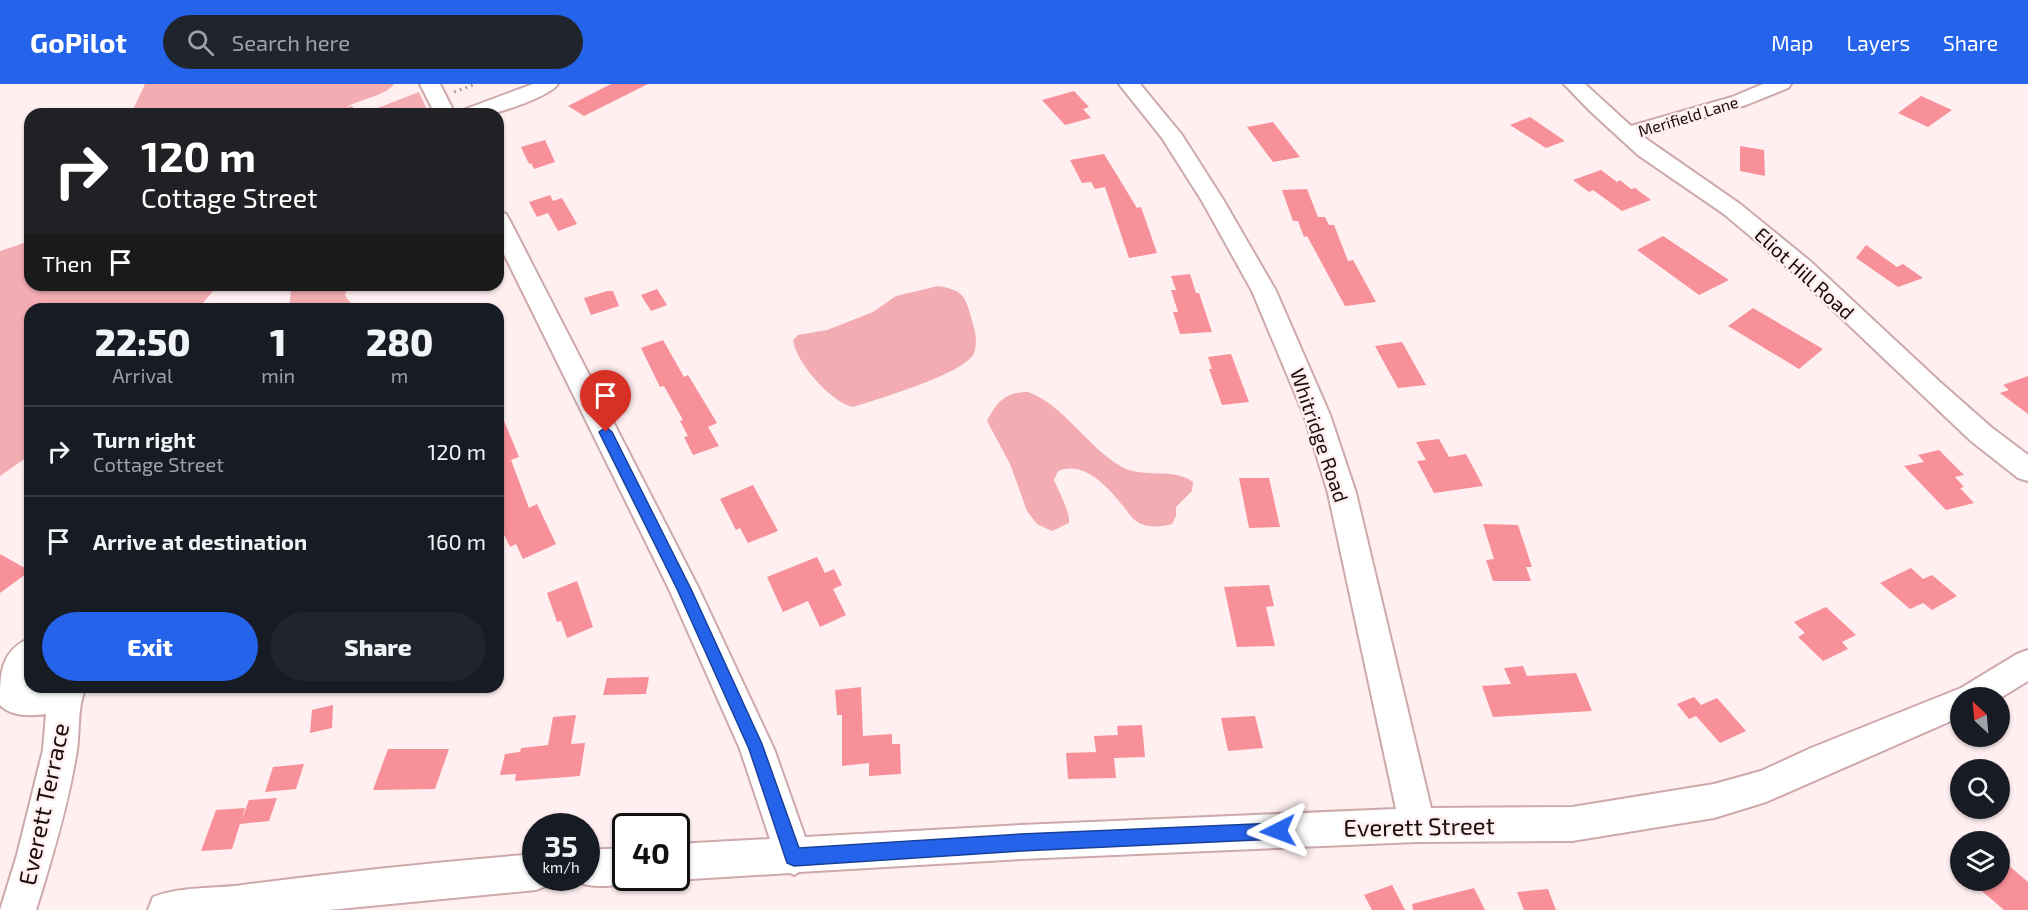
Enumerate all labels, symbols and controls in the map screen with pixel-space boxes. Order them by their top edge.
search box [163,15,583,69]
text: GoPilot [30,25,127,59]
icon: search [184,26,217,59]
text: Search here [232,29,350,55]
text: Map [1771,30,1813,55]
text: Layers [1846,30,1910,55]
text: Share [1943,30,1998,55]
street label: Merifield Lane [1636,92,1740,140]
text: 120 m [141,130,256,180]
icon: right [42,132,120,210]
text: Cottage Street [141,181,318,213]
street label: Eliot Hill Road [1750,222,1860,324]
icon: arrive [104,246,137,279]
text: Then [42,250,92,276]
text: 22:50 [95,320,190,363]
text: 1 [270,320,286,363]
text: 280 [366,320,433,363]
text: Arrival [112,363,173,387]
text: min [261,363,295,387]
text: m [391,363,408,387]
street label: Whitridge Road [1286,365,1354,505]
pin [580,370,631,432]
icon: arrive [589,379,622,412]
text: Turn right [93,426,195,452]
icon: right [42,435,75,468]
text: 120 m [427,438,486,464]
text: Cottage Street [93,452,224,476]
icon: arrive [42,525,75,558]
text: Arrive at destination [93,528,307,554]
text: 160 m [427,528,486,554]
button: Exit [42,612,258,681]
button: Share [270,612,486,681]
north arrow [1950,687,2010,747]
map controls [1950,687,2010,891]
street label: Everett Terrace [12,720,74,888]
button: search [1950,759,2010,819]
position arrow [1246,799,1310,863]
street label: Everett Street [1343,810,1495,842]
speed limit sign: 40 [612,813,690,891]
text: 35 [544,827,578,863]
button: layers [1950,831,2010,891]
text: km/h [542,858,580,876]

